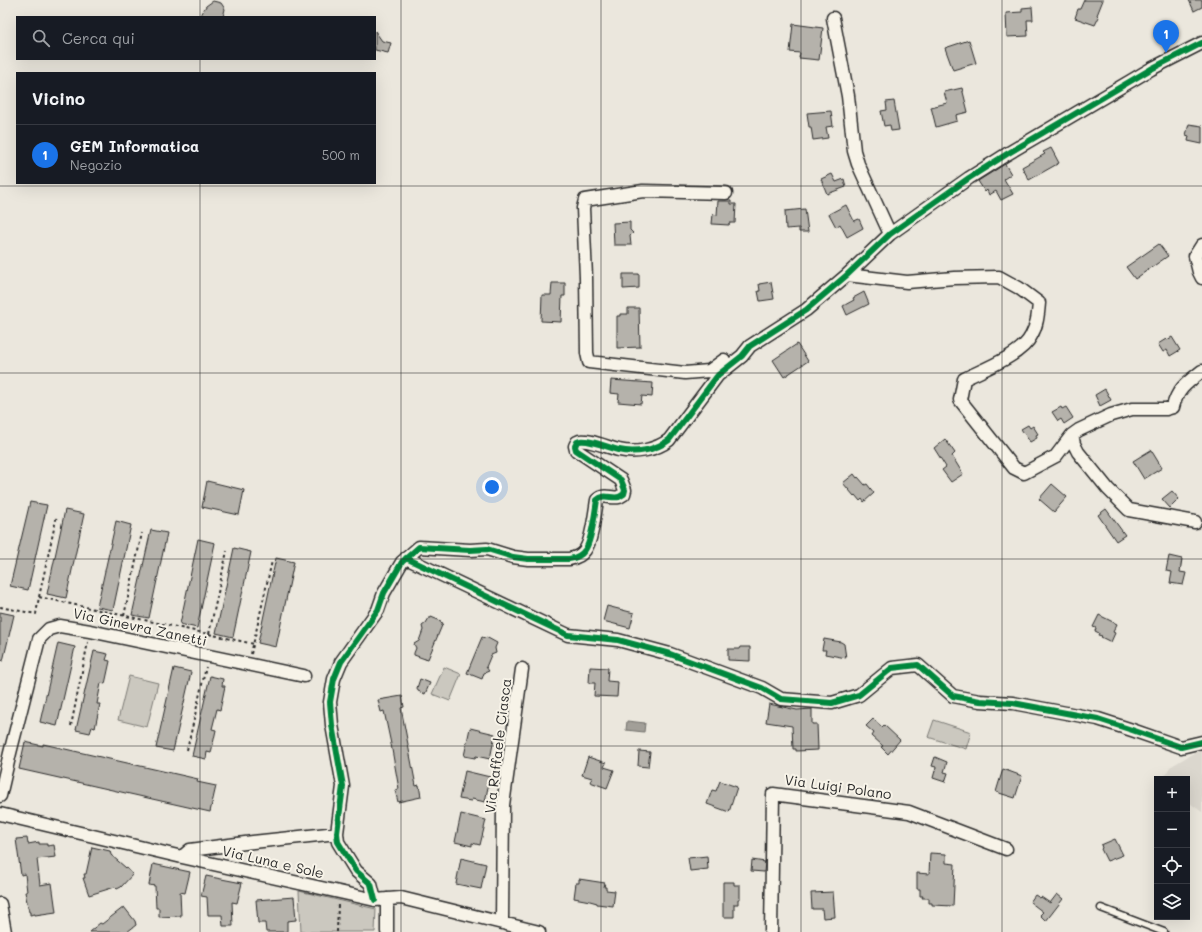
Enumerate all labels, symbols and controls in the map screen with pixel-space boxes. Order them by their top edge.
search box [16,16,376,60]
pin: 1 [1153,20,1179,53]
icon: search [30,27,52,49]
text: Cerca qui [62,28,135,48]
text: Vicino [32,87,85,109]
text: GEM Informatica [70,136,199,156]
text: 1 [42,146,48,163]
text: 500 m [322,146,360,163]
text: Negozio [70,156,122,173]
your location [482,477,502,497]
street label: Via Ginevra Zanetti [71,603,209,650]
street label: Via Raffaele Ciasca [480,677,515,815]
street label: Via Luigi Polano [783,770,893,803]
map controls [1154,776,1190,920]
button: + [1154,776,1190,812]
button: − [1154,812,1190,848]
street label: Via Luna e Sole [220,841,326,882]
button: locate [1154,848,1190,884]
button: layers [1154,884,1190,920]

